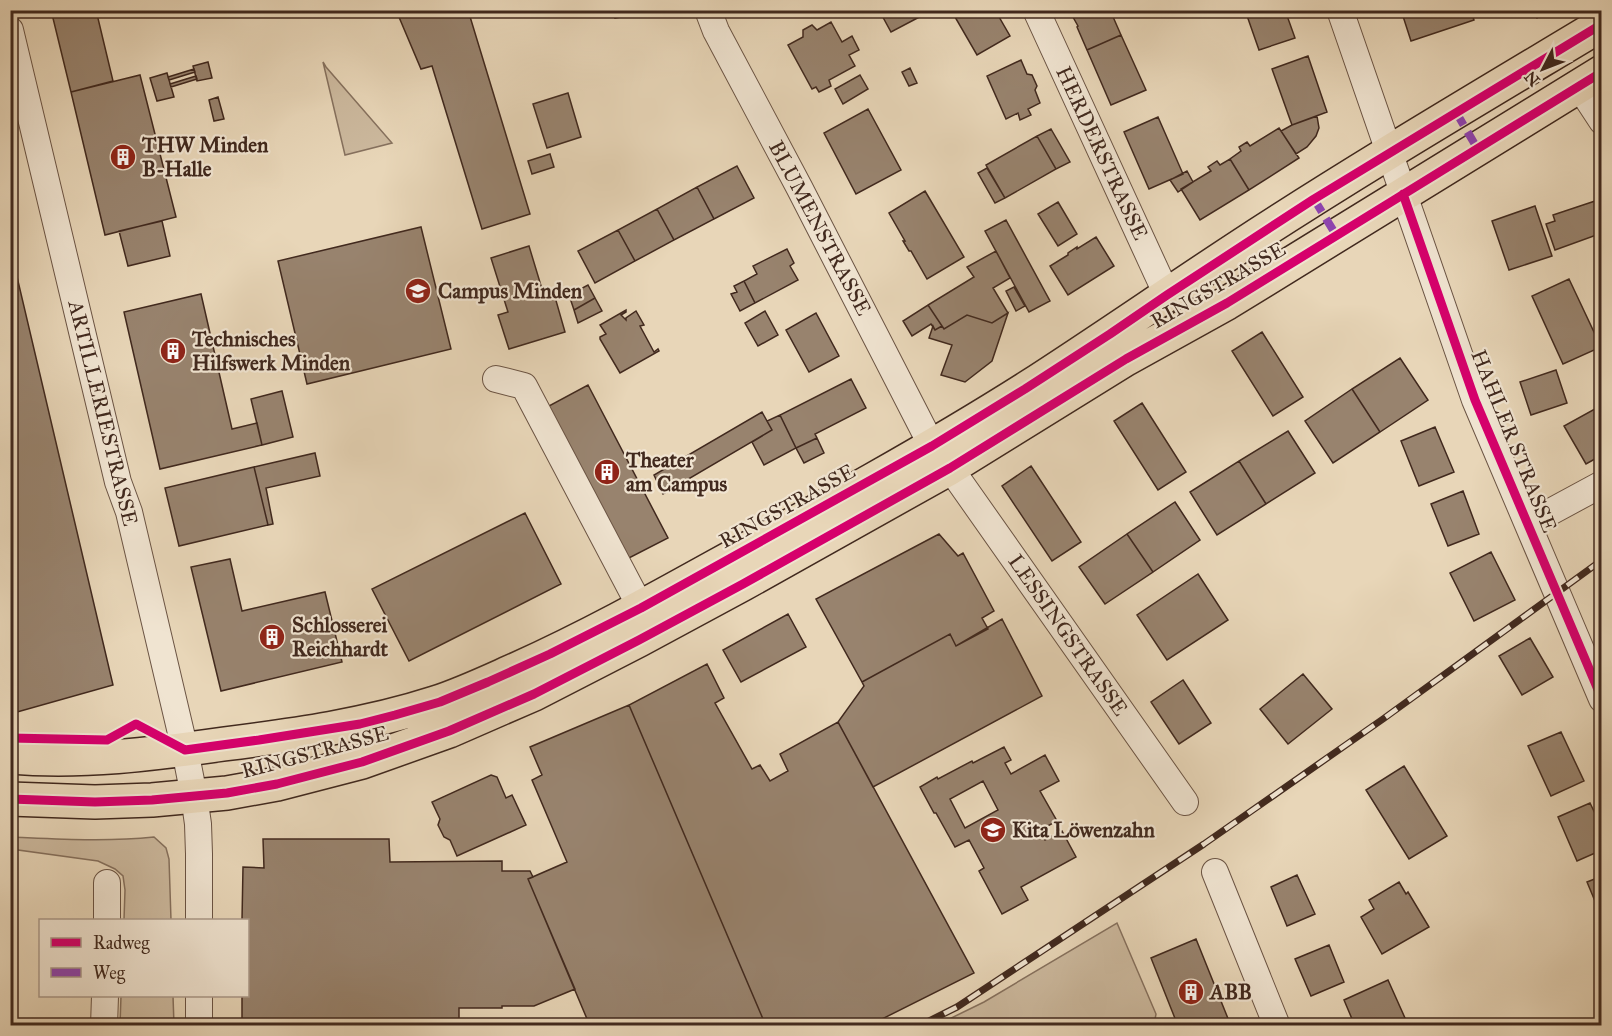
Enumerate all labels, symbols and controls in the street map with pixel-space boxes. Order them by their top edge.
north arrow [1513,39,1573,99]
street label: HERDERSTRASSE [1050,62,1154,244]
text: N [1520,67,1544,90]
place label: THW Minden B-Halle [141,132,269,182]
street label: BLUMENSTRASSE [763,136,877,320]
building icon: THW Minden B-Halle [108,142,138,172]
street label: RINGSTRASSE [1146,236,1290,334]
school or university icon: Campus Minden [403,276,433,306]
place label: Campus Minden [438,278,583,304]
street label: ARTILLERIESTRASSE [62,297,144,528]
place label: Technisches Hilfswerk Minden [191,326,351,376]
building icon: Technisches Hilfswerk Minden [158,336,188,366]
street label: HAHLER STRASSE [1465,346,1563,536]
place label: Theater am Campus [625,447,728,497]
building icon: Theater am Campus [592,457,622,487]
street label: RINGSTRASSE [715,458,859,554]
street label: LESSINGSTRASSE [1003,549,1133,721]
place label: Schlosserei Reichhardt [292,612,388,662]
building icon: Schlosserei Reichhardt [257,622,287,652]
street label: RINGSTRASSE [239,720,391,784]
school or university icon: Kita Löwenzahn [978,815,1008,845]
place label: Kita Löwenzahn [1012,817,1155,843]
legend [39,919,249,997]
text: Radweg [93,932,150,955]
text: Weg [93,962,126,985]
building icon: ABB [1176,977,1206,1007]
place label: ABB [1208,979,1252,1005]

